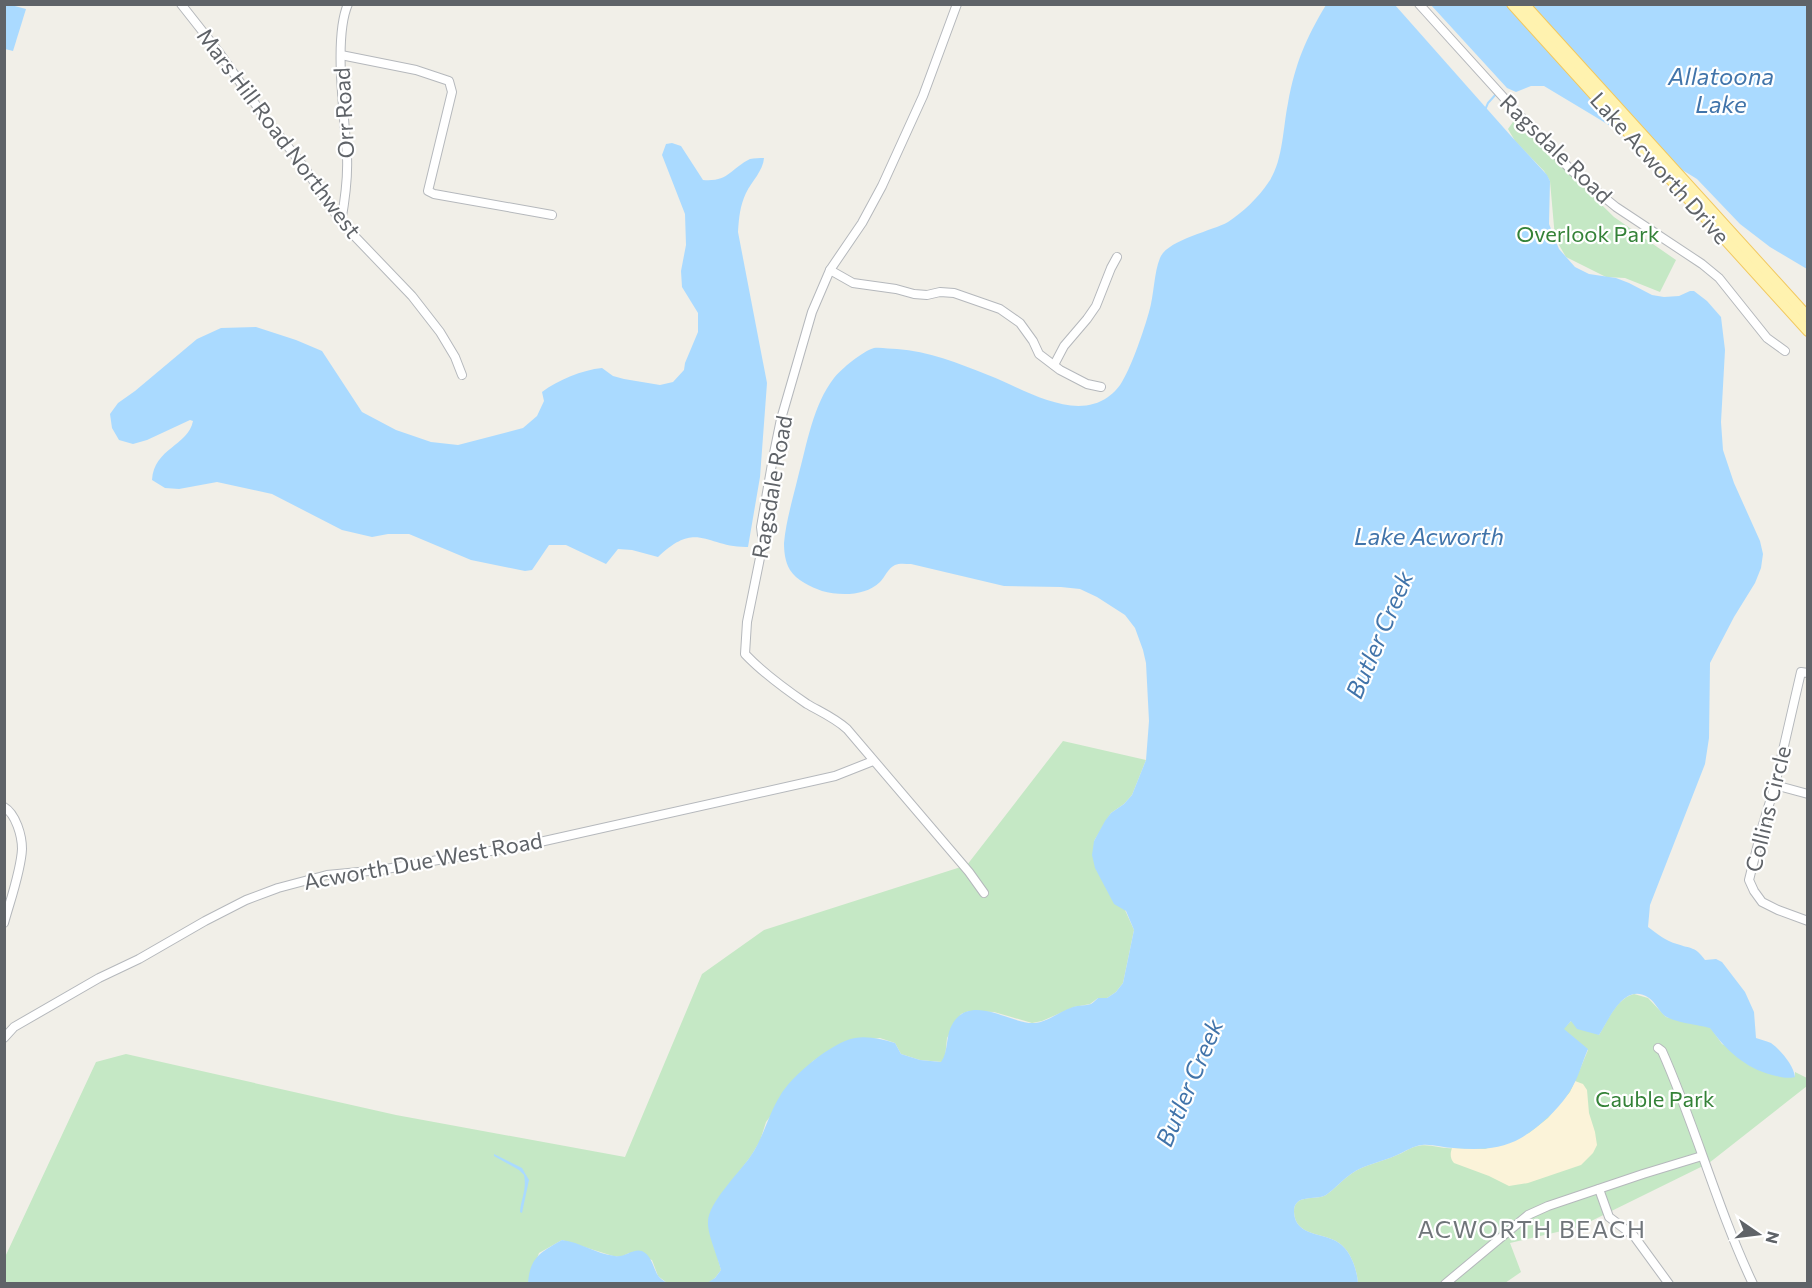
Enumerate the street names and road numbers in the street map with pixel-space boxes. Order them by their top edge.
street label: Mars Hill Road Northwest [192,22,367,243]
street label: Orr Road [328,67,359,159]
street label: Lake Acworth Drive [1585,86,1736,249]
street label: Ragsdale Road [1495,89,1618,209]
street label: Ragsdale Road [746,413,797,561]
street label: Collins Circle [1739,743,1796,875]
street label: Acworth Due West Road [301,826,544,895]

